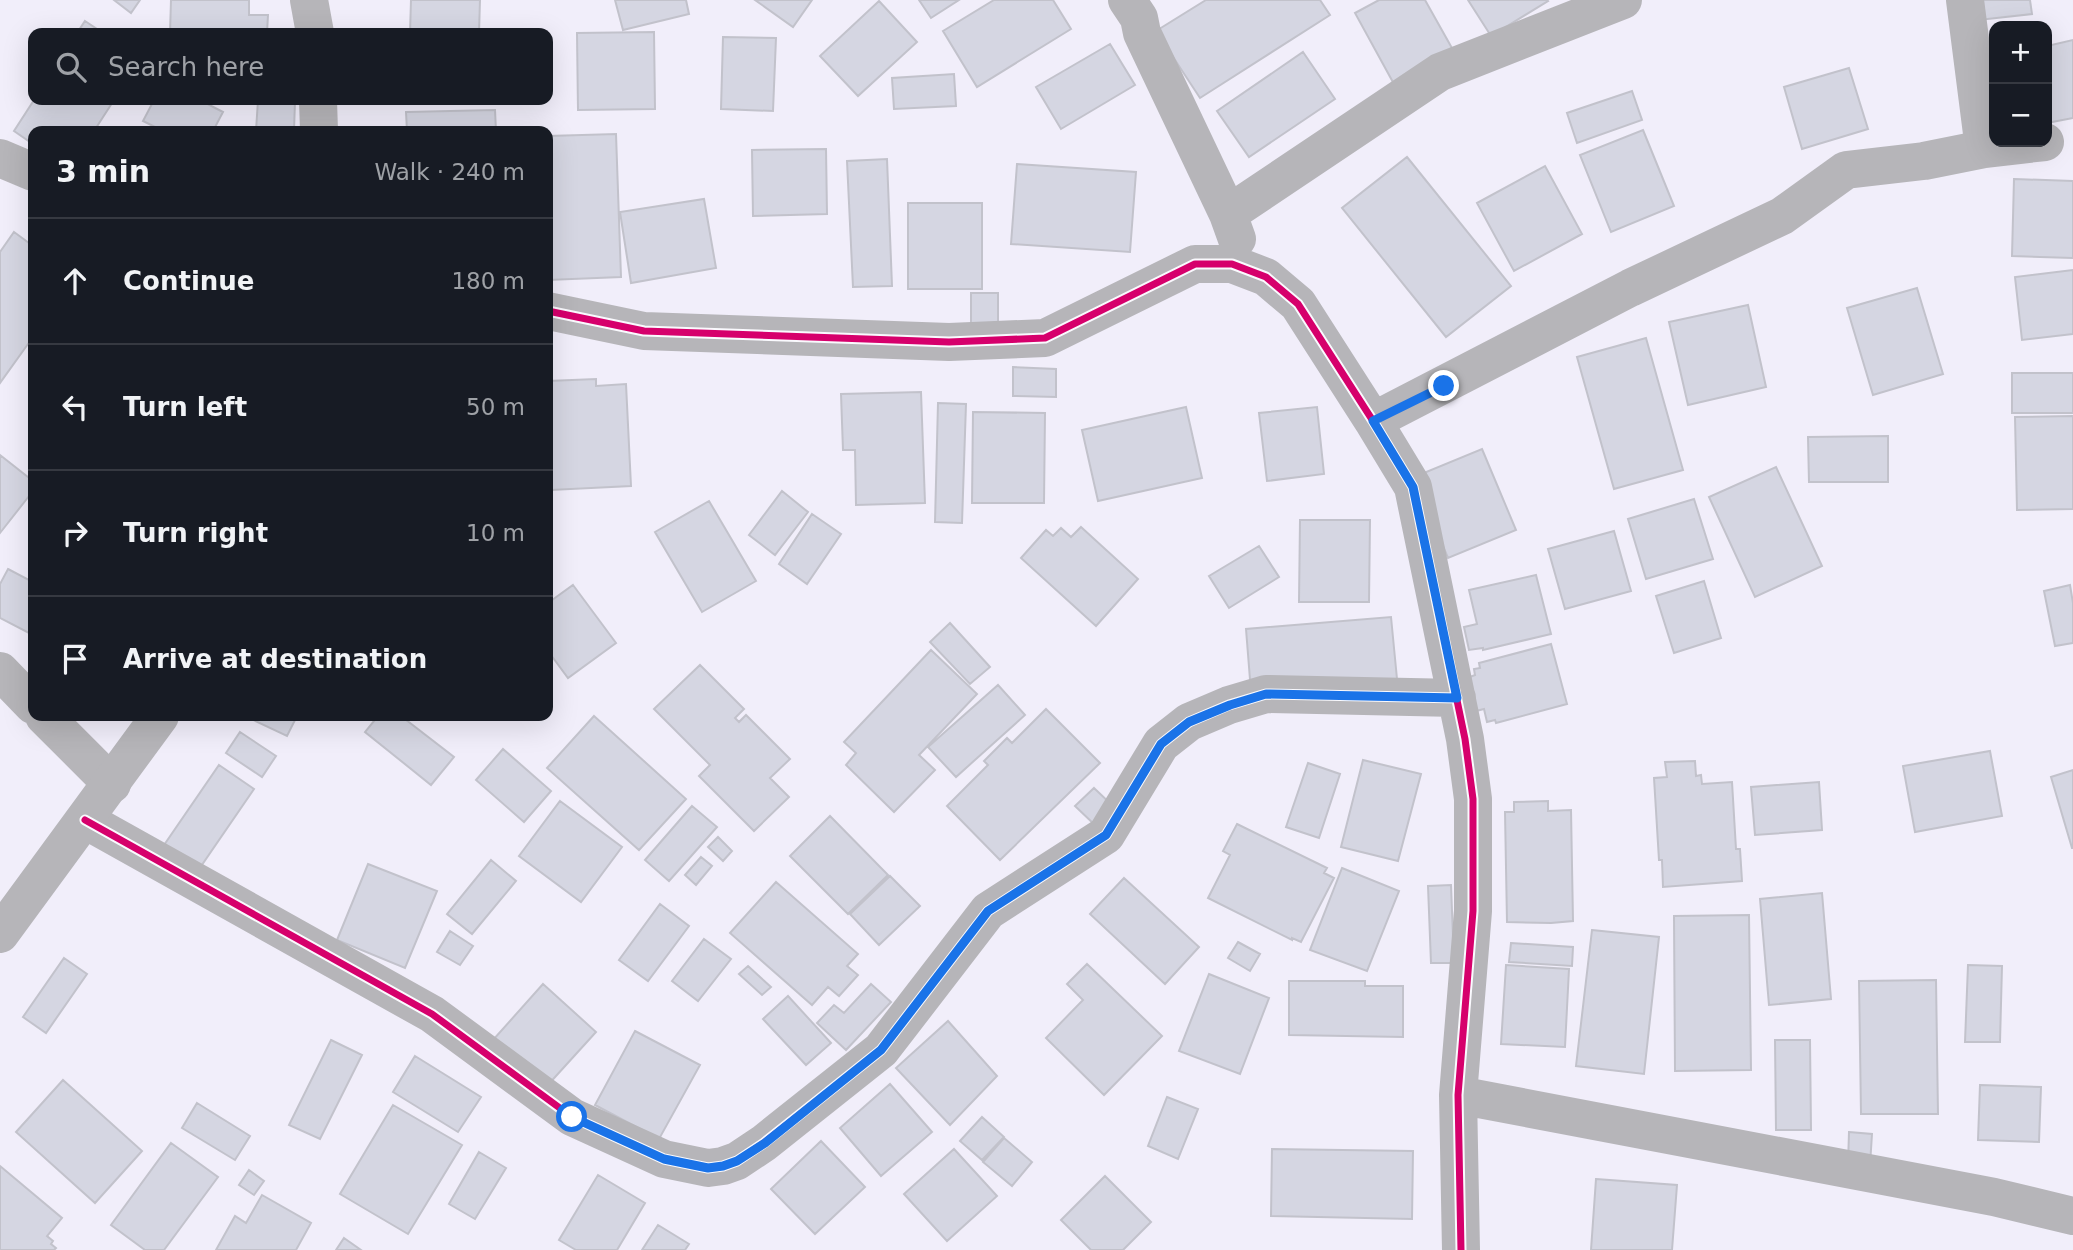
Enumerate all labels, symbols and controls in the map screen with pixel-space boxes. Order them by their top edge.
map controls [1989,21,2052,147]
button: + [1989,21,2052,84]
search box [28,28,553,105]
icon: search [52,48,90,86]
text: Search here [108,52,264,82]
button: − [1989,84,2052,147]
text: 3 min [56,154,150,189]
text: Walk · 240 m [374,159,525,185]
icon: ahead [56,262,94,300]
text: Continue [123,266,254,296]
text: 180 m [451,268,525,294]
route end [1428,370,1459,401]
icon: left [56,388,94,426]
text: Turn left [123,392,247,422]
text: 50 m [466,394,525,420]
icon: right [56,514,94,552]
text: Turn right [123,518,268,548]
text: 10 m [466,520,525,546]
icon: arrive [56,640,94,678]
text: Arrive at destination [123,644,427,674]
route start [556,1101,587,1132]

